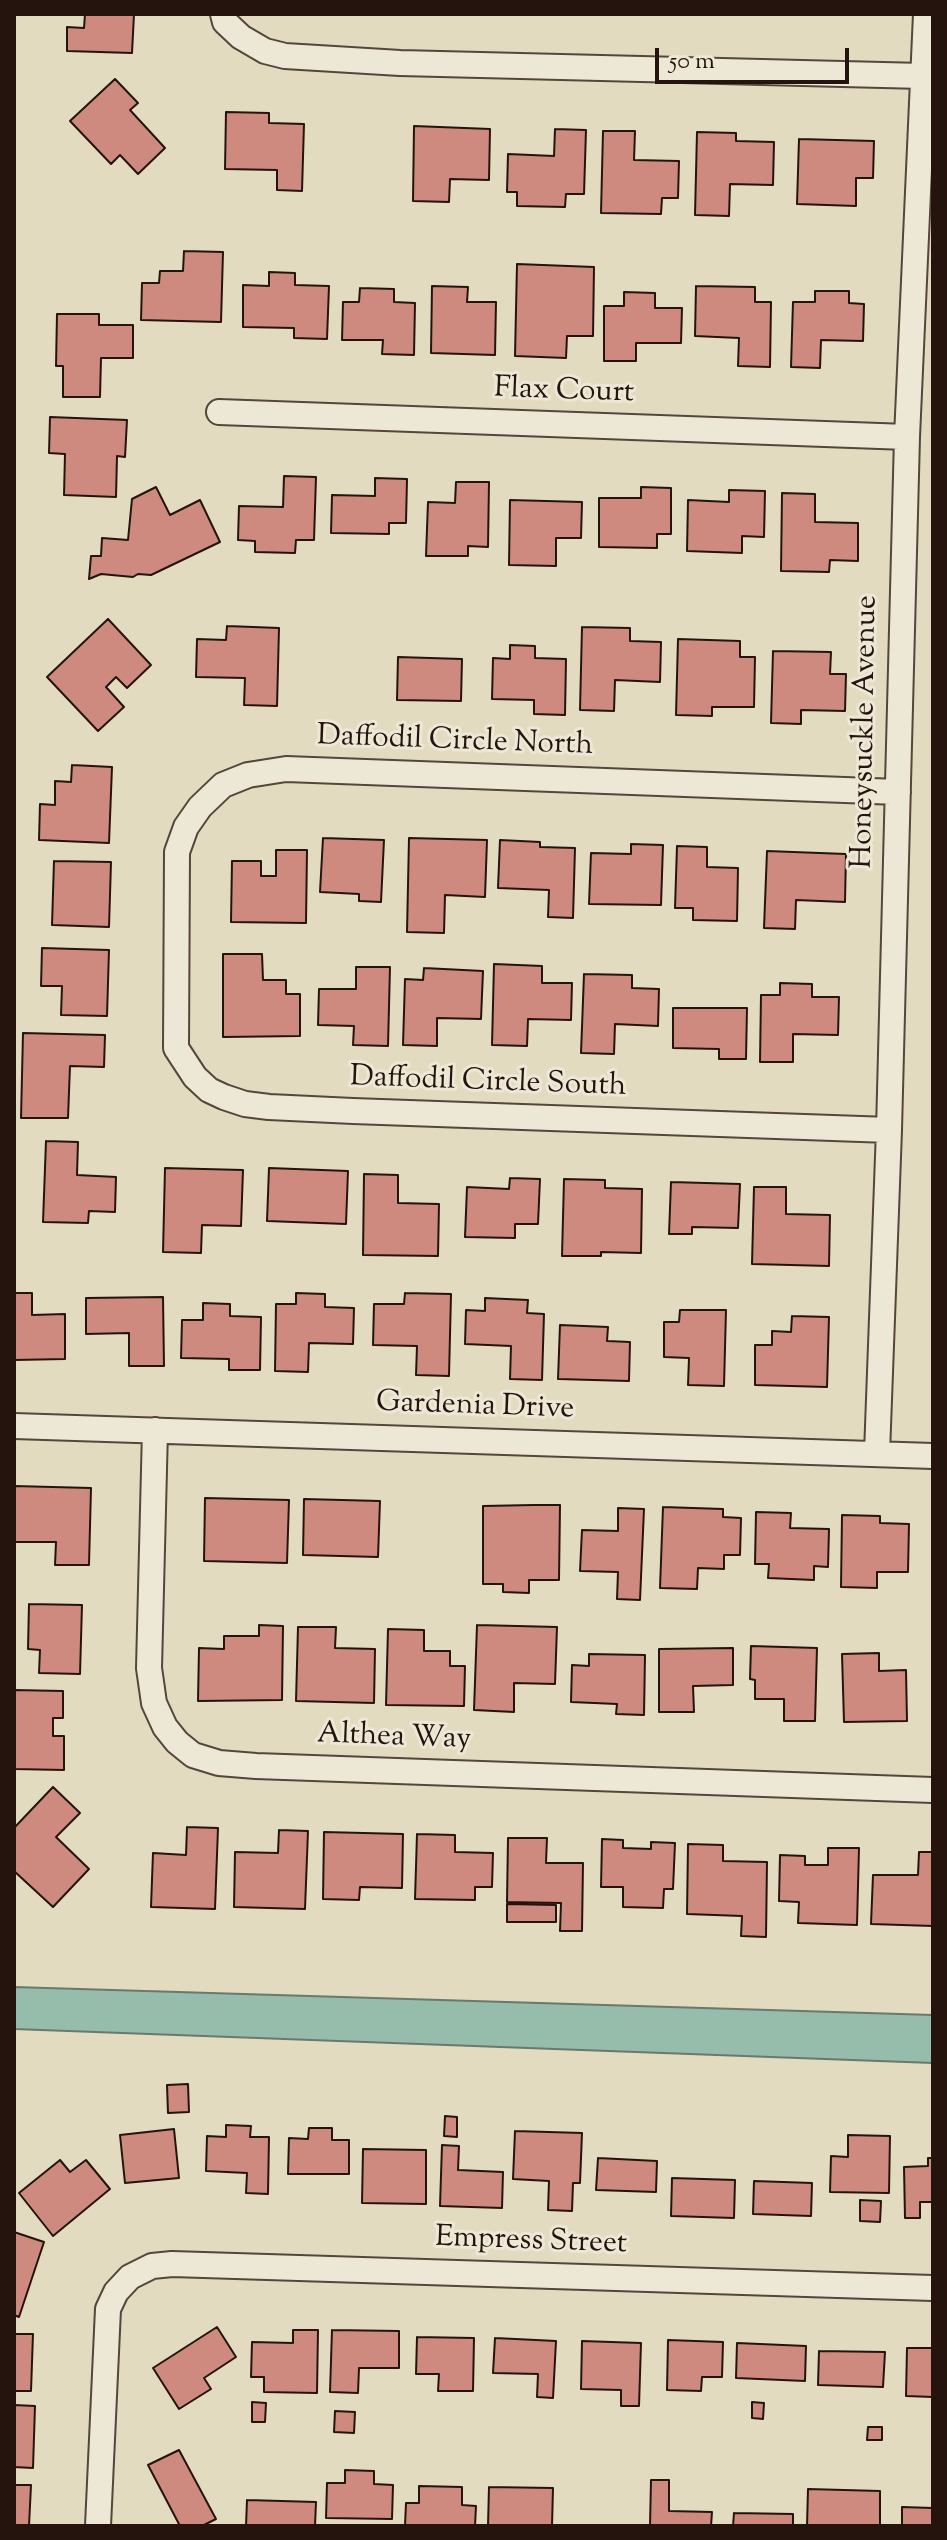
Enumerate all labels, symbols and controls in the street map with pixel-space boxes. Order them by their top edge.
scale bar [659,32,853,82]
text: 50 m [669,45,715,79]
street label: Flax Court [493,373,635,413]
street label: Honeysuckle Avenue [847,595,887,869]
street label: Daffodil Circle North [316,720,594,766]
street label: Daffodil Circle South [349,1061,627,1107]
street label: Gardenia Drive [375,1387,575,1429]
street label: Althea Way [316,1718,472,1760]
street label: Empress Street [434,2222,628,2264]

